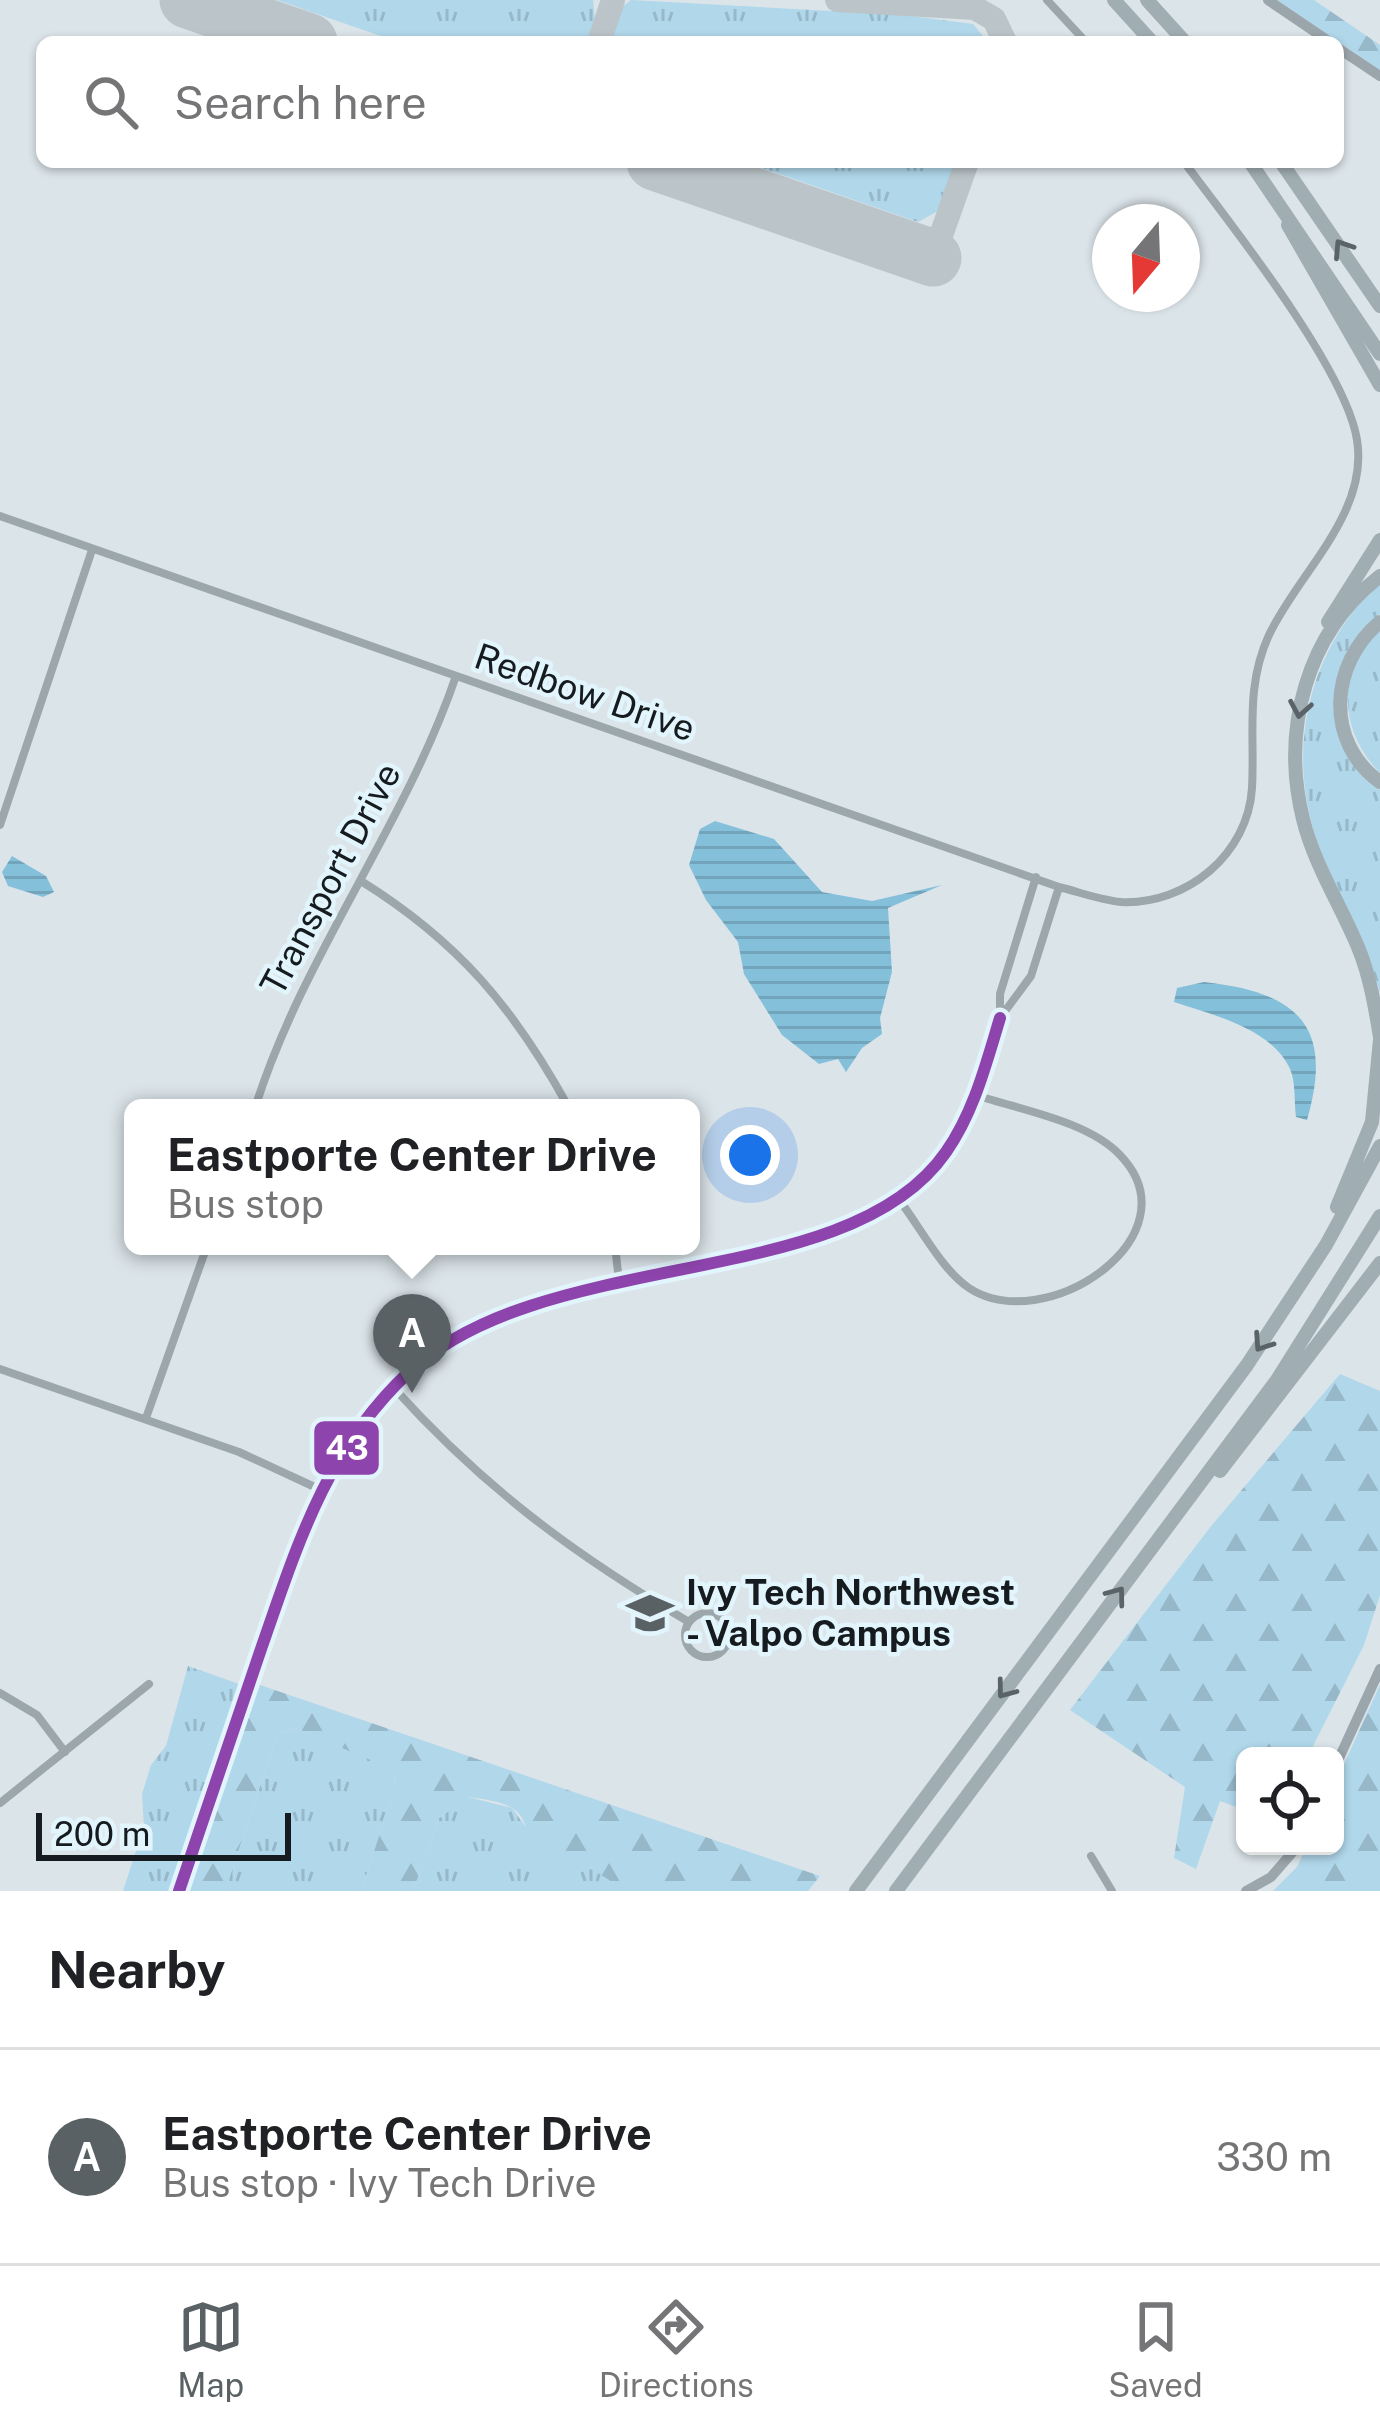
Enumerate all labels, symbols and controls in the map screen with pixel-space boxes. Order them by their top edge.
search box [36,36,1344,168]
icon: search [78,69,144,135]
text: Search here [174,76,427,129]
north arrow [1092,204,1200,312]
one-way arrow [1334,239,1356,261]
street label: Redbow Drive [469,635,701,749]
one-way arrow [1288,698,1313,718]
street label: Transport Drive [251,756,409,1002]
popup [124,1099,700,1255]
your location [720,1125,780,1185]
text: Eastporte Center Drive [167,1128,657,1181]
text: Bus stop [167,1181,324,1227]
pin: A [373,1294,451,1393]
one-way arrow [1254,1330,1276,1352]
line badge: 43 [312,1419,381,1477]
text: 43 [325,1429,369,1467]
place label: Ivy Tech Northwest - Valpo Campus [686,1571,1015,1654]
one-way arrow [1102,1587,1124,1608]
school or university icon: Ivy Tech Northwest - Valpo Campus [625,1588,675,1638]
one-way arrow [998,1677,1019,1699]
map controls [1236,1747,1344,1855]
button: locate [1236,1747,1344,1855]
scale bar [36,1807,291,1860]
text: 200 m [54,1815,150,1853]
text: Nearby [48,1940,225,1999]
text: Eastporte Center Drive [162,2107,652,2160]
text: A [73,2134,101,2180]
text: 330 m [1216,2134,1332,2180]
text: Bus stop · Ivy Tech Drive [162,2160,597,2206]
tab: Map [177,2294,244,2404]
tab: Directions [599,2294,754,2404]
tab: Saved [1108,2294,1203,2404]

